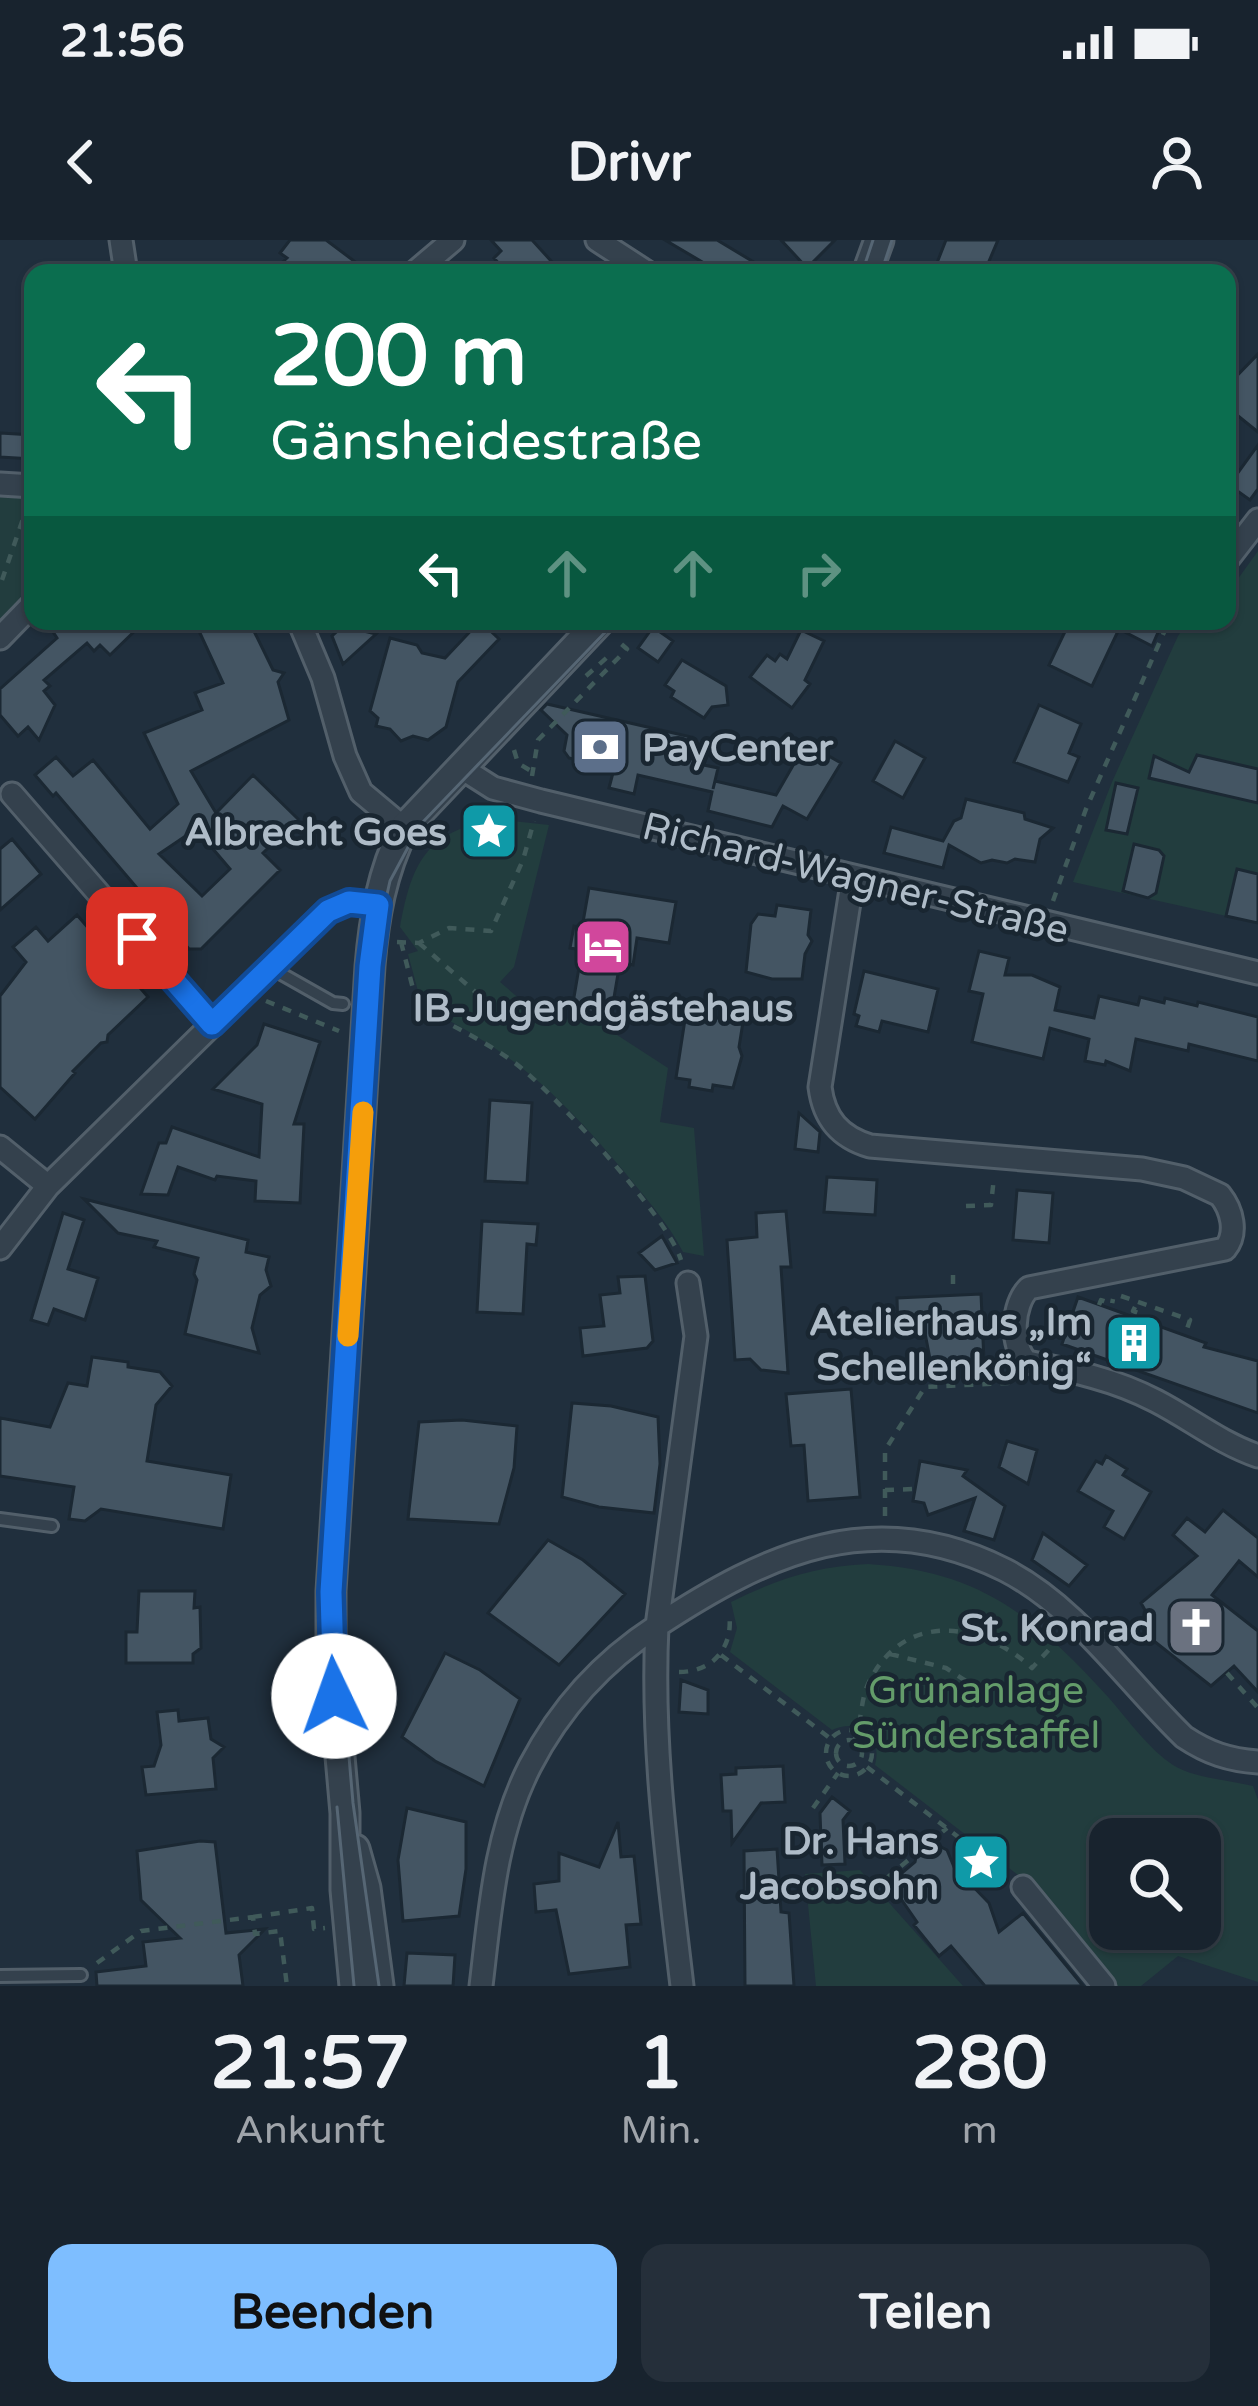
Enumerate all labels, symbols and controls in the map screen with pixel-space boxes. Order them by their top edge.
text: 21:56 [60,15,185,69]
icon: back [48,129,114,195]
icon: person [1144,129,1210,195]
text: Drivr [567,130,691,195]
text: 200 m [270,307,527,408]
icon: left [72,312,228,468]
text: Gänsheidestraße [270,409,702,474]
icon: left [408,540,474,606]
icon: ahead [534,540,600,606]
icon: ahead [660,540,726,606]
icon: right [786,540,852,606]
bank icon: PayCenter [569,716,631,778]
place label: PayCenter [642,725,834,772]
place icon: Albrecht Goes [458,800,520,862]
street label: Richard-Wagner-Straße [638,803,1074,954]
place label: Albrecht Goes [184,809,447,856]
pin [86,887,188,989]
icon: arrive [104,905,170,971]
hotel icon: IB-Jugendgästehaus [572,916,634,978]
place label: IB-Jugendgästehaus [413,985,793,1032]
place label: Atelierhaus „Im Schellenkönig“ [809,1299,1092,1391]
building icon: Atelierhaus „Im Schellenkönig“ [1103,1312,1165,1374]
church icon: St. Konrad [1165,1596,1227,1658]
place label: St. Konrad [961,1605,1154,1652]
position arrow [271,1633,397,1759]
park label: Grünanlage Sünderstaffel [852,1667,1100,1759]
place label: Dr. Hans Jacobsohn [739,1818,939,1910]
map controls [1089,1818,1221,1950]
button: search [1089,1818,1221,1950]
place icon: Dr. Hans Jacobsohn [950,1831,1012,1893]
text: 21:57 [210,2021,410,2108]
text: 1 [638,2021,684,2108]
text: 280 [912,2021,1048,2108]
text: Ankunft [235,2107,385,2154]
text: Min. [621,2107,701,2154]
text: m [962,2107,998,2154]
button: Beenden [48,2244,617,2382]
button: Teilen [641,2244,1210,2382]

